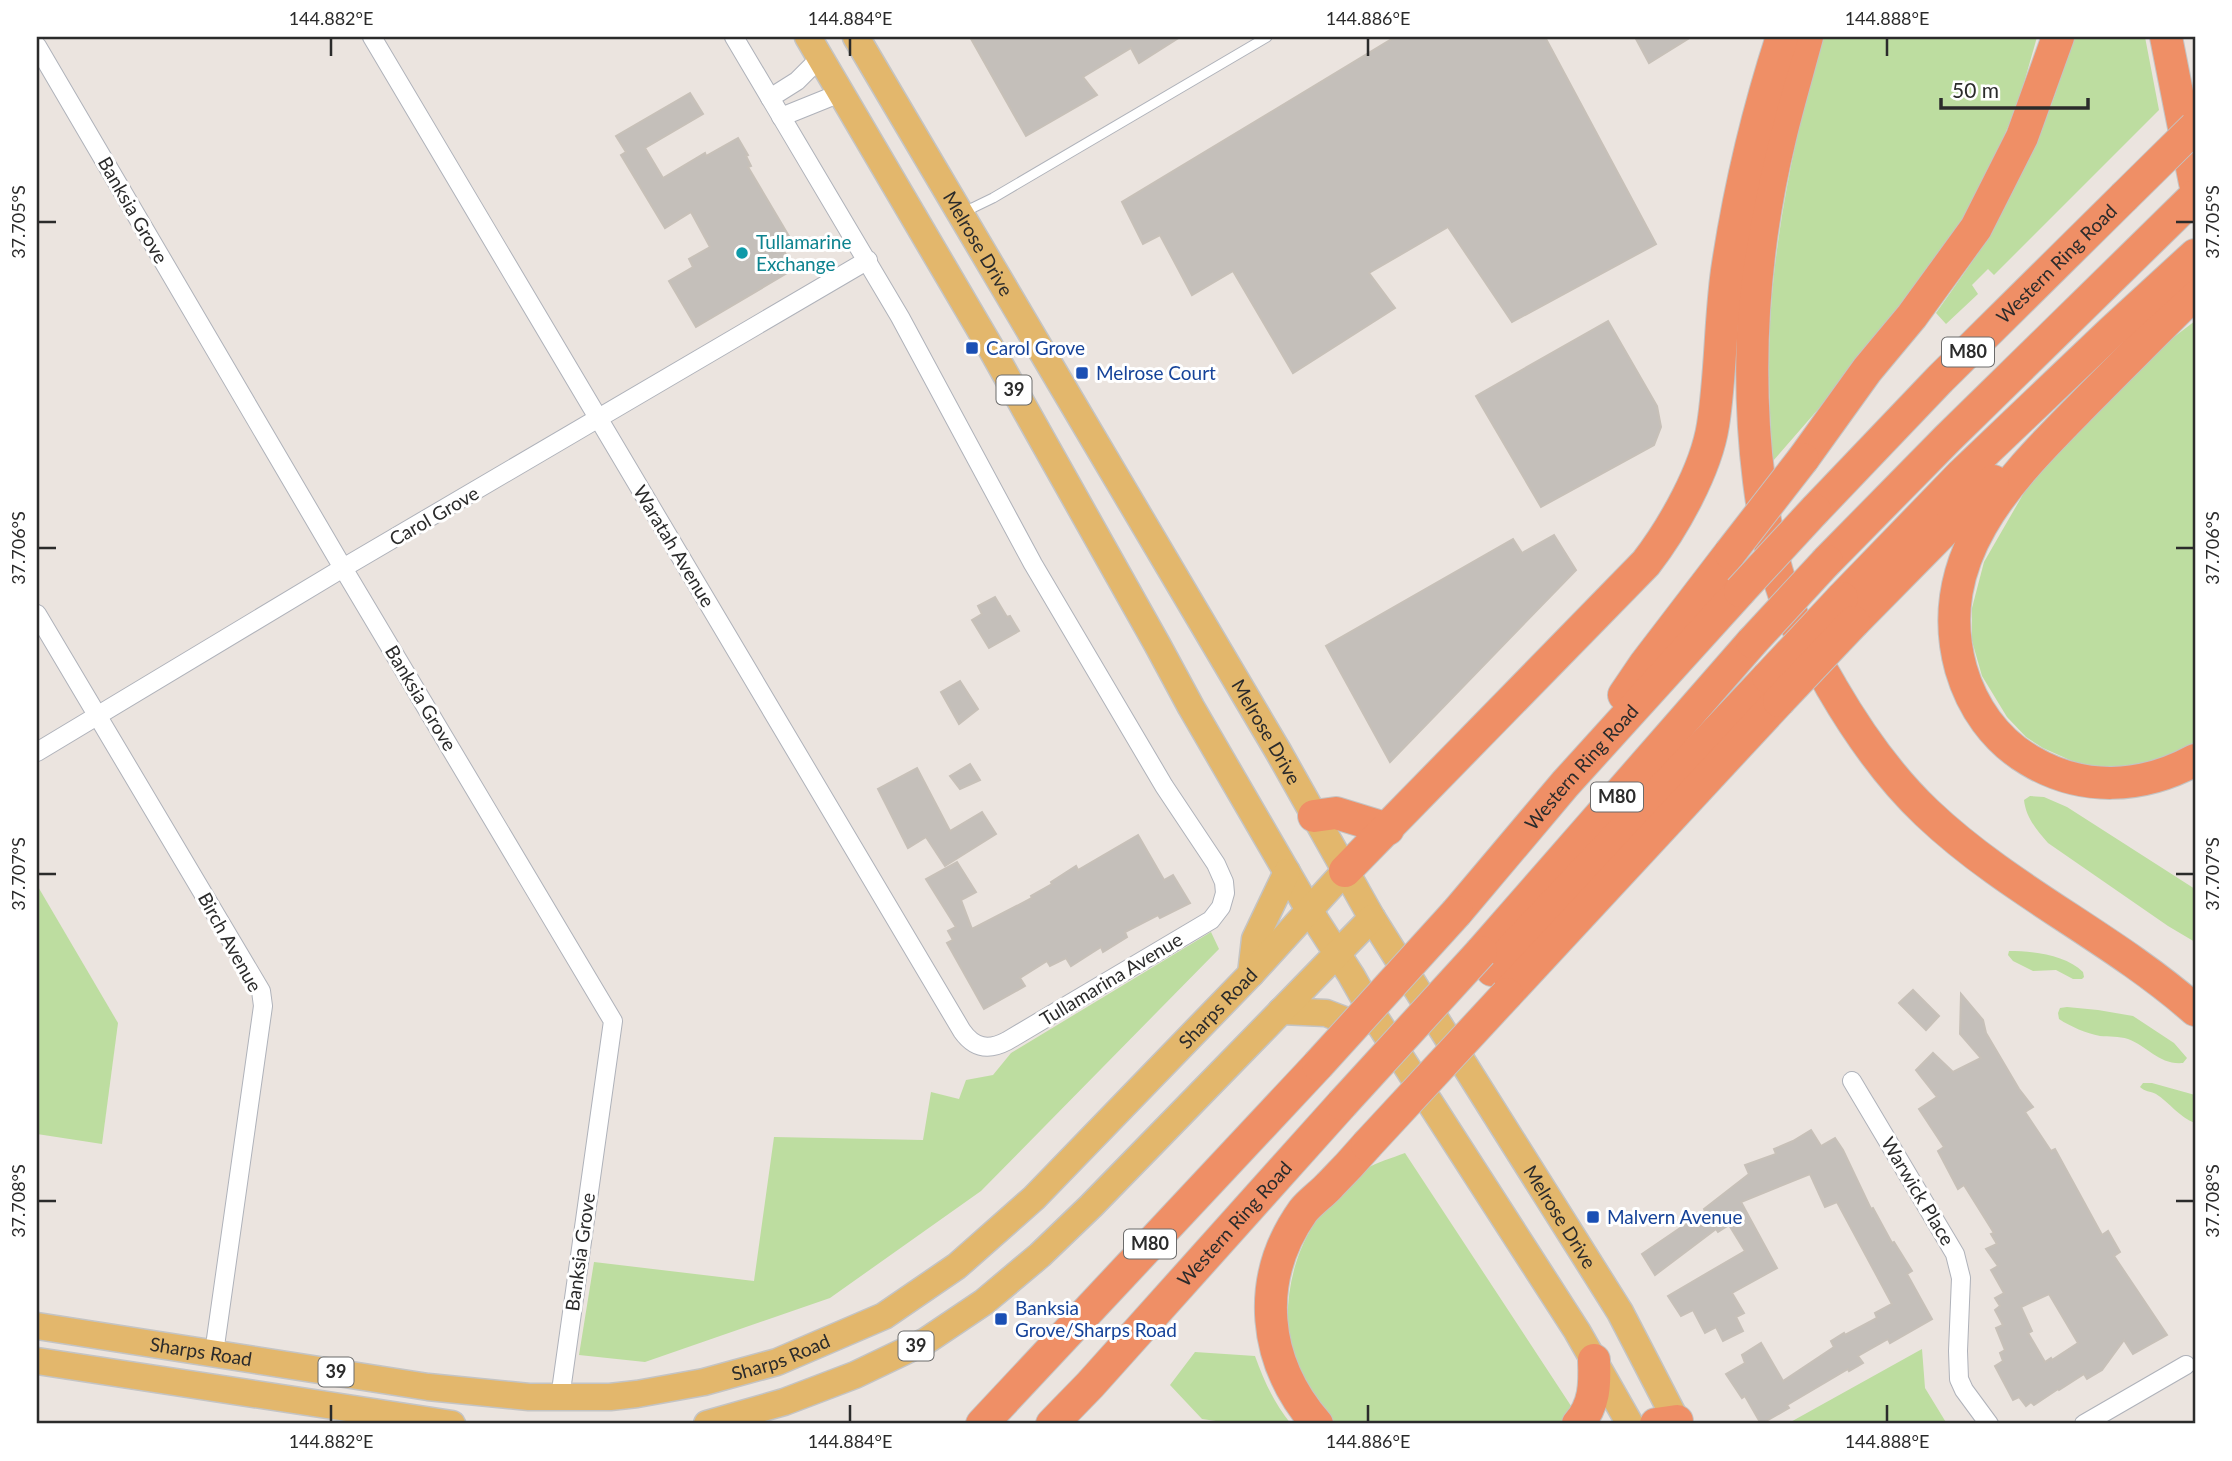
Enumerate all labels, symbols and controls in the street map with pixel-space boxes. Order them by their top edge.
text: 144.882°E [289,7,373,29]
text: 144.884°E [808,7,892,29]
text: 144.886°E [1326,7,1410,29]
text: 144.888°E [1845,7,1929,29]
scale bar [1941,66,2088,110]
text: 50 m [1952,77,1999,102]
street label: Banksia Grove [94,152,173,267]
text: 37.705°S [7,185,29,259]
text: 37.705°S [2201,185,2223,259]
street label: Melrose Drive [939,187,1018,300]
street label: Western Ring Road [1991,199,2121,328]
place label: Tullamarine Exchange [756,230,851,275]
marker: Tullamarine Exchange [734,245,750,261]
place label: Carol Grove [986,336,1085,359]
road number: M80 [1942,338,1994,366]
marker: Carol Grove [964,340,980,356]
place label: Melrose Court [1096,361,1216,384]
marker: Melrose Court [1074,365,1090,381]
road number: 39 [996,376,1032,404]
street label: Carol Grove [385,481,482,550]
street label: Waratah Avenue [629,481,720,611]
text: 37.706°S [7,511,29,585]
text: 37.706°S [2201,511,2223,585]
street label: Banksia Grove [381,641,462,755]
street label: Melrose Drive [1227,675,1306,788]
street label: Western Ring Road [1519,699,1643,834]
road number: M80 [1591,782,1643,812]
text: 37.707°S [7,837,29,911]
text: 37.707°S [2201,837,2223,911]
street label: Birch Avenue [194,888,267,995]
street label: Tullamarina Avenue [1035,927,1186,1030]
street label: Sharps Road [1173,963,1262,1053]
street label: Warwick Place [1877,1132,1960,1249]
street label: Western Ring Road [1172,1156,1296,1291]
street label: Melrose Drive [1519,1161,1602,1272]
text: 37.708°S [7,1164,29,1238]
text: 37.708°S [2201,1164,2223,1238]
street label: Banksia Grove [560,1191,599,1313]
place label: Malvern Avenue [1607,1205,1743,1228]
marker: Malvern Avenue [1585,1209,1601,1225]
road number: M80 [1124,1230,1176,1259]
place label: Banksia Grove/Sharps Road [1015,1296,1177,1341]
marker: Banksia Grove/Sharps Road [993,1311,1009,1327]
street label: Sharps Road [729,1329,833,1385]
road number: 39 [898,1331,934,1360]
street label: Sharps Road [148,1332,254,1370]
road number: 39 [318,1358,354,1386]
text: 144.882°E [289,1430,373,1452]
text: 144.884°E [808,1430,892,1452]
text: 144.886°E [1326,1430,1410,1452]
text: 144.888°E [1845,1430,1929,1452]

